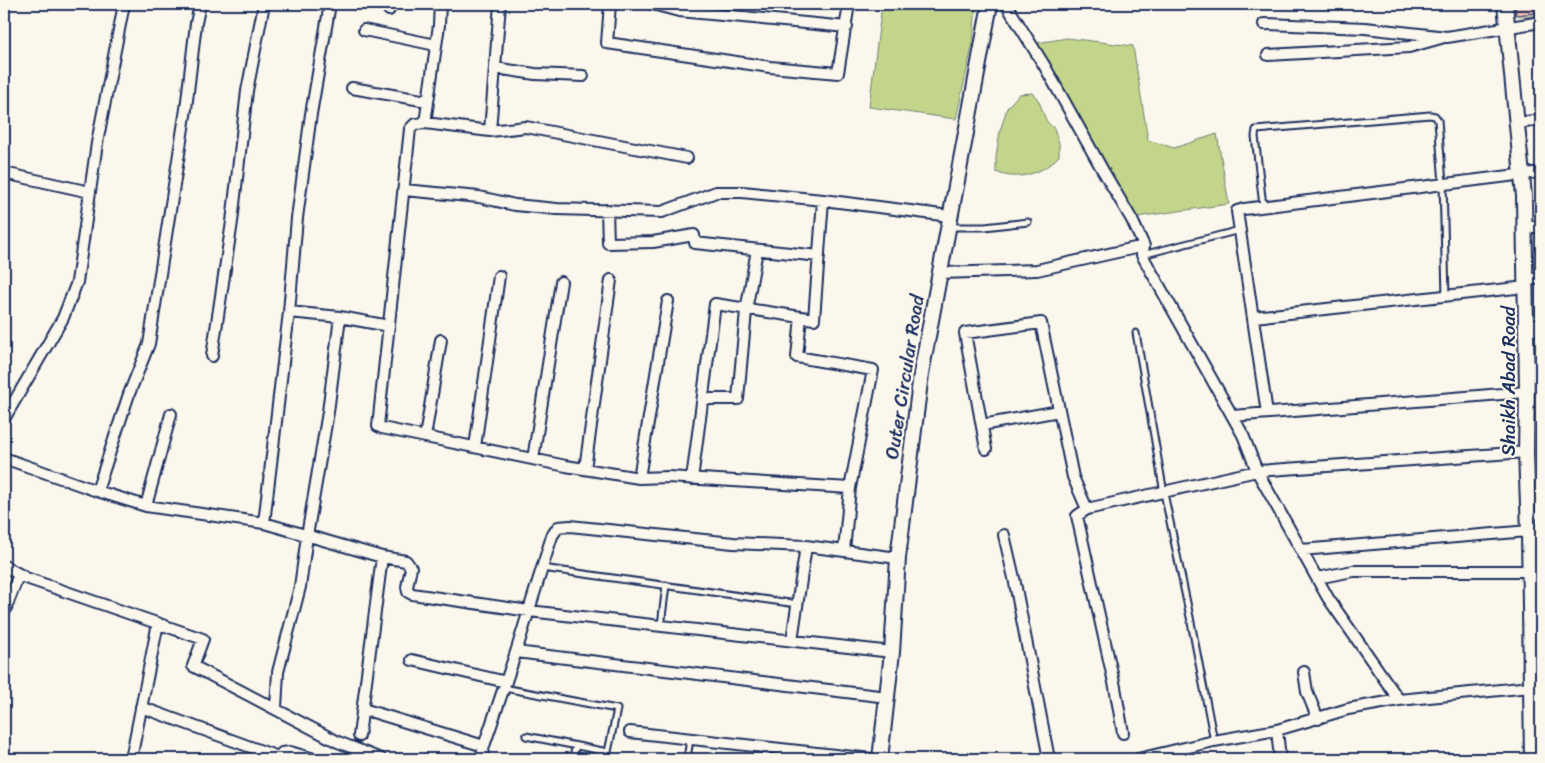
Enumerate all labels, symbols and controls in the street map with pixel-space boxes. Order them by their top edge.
street label: Outer Circular Road [875,291,934,462]
street label: Shaikh Abad Road [1492,304,1525,456]

